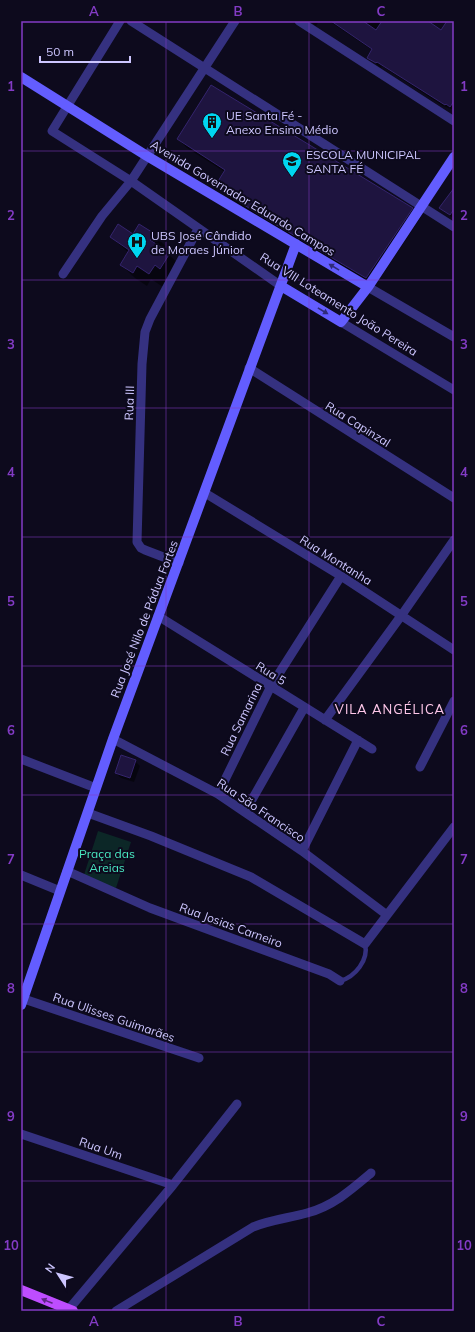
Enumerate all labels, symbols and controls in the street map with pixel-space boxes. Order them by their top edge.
text: A [89,3,99,19]
text: B [234,3,243,19]
text: C [377,3,386,19]
scale bar [40,38,130,64]
text: 50 m [46,44,74,59]
text: 1 [7,78,15,94]
text: 1 [460,78,468,94]
place label: UE Santa Fé - Anexo Ensino Médio [226,108,338,137]
building icon: UE Santa Fé - Anexo Ensino Médio [201,111,223,139]
street label: Avenida Governador Eduardo Campos [148,137,338,259]
place label: ESCOLA MUNICIPAL SANTA FÉ [306,147,421,176]
school or university icon: ESCOLA MUNICIPAL SANTA FÉ [281,150,303,178]
text: 2 [7,207,15,223]
text: 2 [460,207,468,223]
place label: UBS José Cândido de Moraes Júnior [151,228,252,257]
hospital icon: UBS José Cândido de Moraes Júnior [126,231,148,259]
street label: Rua VIII Loteamento João Pereira [257,249,421,359]
one-way arrow [328,263,340,270]
one-way arrow [317,308,329,315]
text: 3 [7,336,15,352]
text: 3 [460,336,468,352]
street label: Rua III [121,385,137,421]
street label: Rua Capinzal [323,398,393,450]
text: 4 [7,464,15,480]
text: 4 [460,464,468,480]
street label: Rua Montanha [297,532,375,588]
street label: Rua José Nilo de Pádua Fortes [107,538,181,700]
text: 5 [7,593,15,609]
text: 5 [460,593,468,609]
street label: Rua 5 [253,658,289,688]
street label: Rua Samarina [217,680,265,758]
district label: VILA ANGÉLICA [335,701,445,717]
text: 6 [7,722,15,738]
text: 6 [460,722,468,738]
street label: Rua São Francisco [214,775,308,845]
park label: Praça das Areias [79,846,135,875]
text: 7 [7,851,15,867]
text: 7 [460,851,468,867]
street label: Rua Josias Carneiro [177,899,285,951]
text: 8 [7,980,15,996]
text: 8 [460,980,468,996]
street label: Rua Ulisses Guimarães [51,989,177,1045]
text: 9 [7,1108,15,1124]
text: 9 [460,1108,468,1124]
street label: Rua Um [77,1134,125,1162]
text: 10 [3,1237,19,1253]
text: 10 [456,1237,472,1253]
north arrow [38,1254,78,1294]
text: N [42,1261,58,1276]
one-way arrow [40,1297,52,1303]
text: A [89,1313,99,1329]
text: B [234,1313,243,1329]
text: C [377,1313,386,1329]

